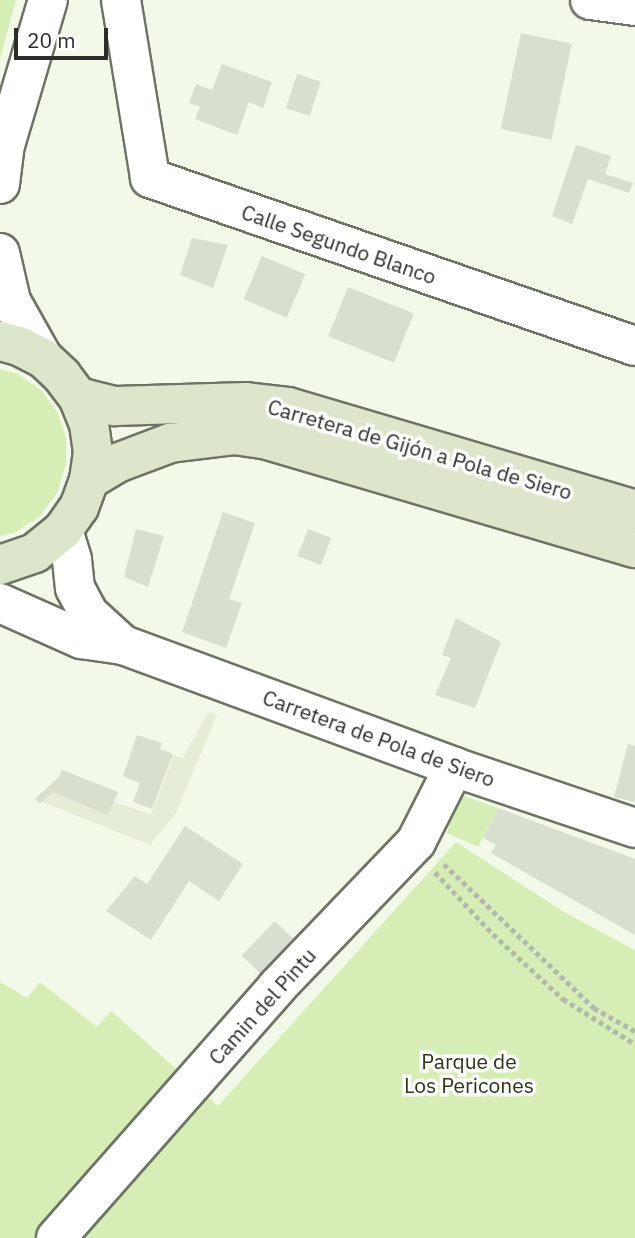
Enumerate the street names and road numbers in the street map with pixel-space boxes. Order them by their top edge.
street label: Calle Segundo Blanco [238,199,440,289]
street label: Carretera de Gijón a Pola de Siero [265,393,575,505]
street label: Carretera de Pola de Siero [259,684,499,792]
street label: Camin del Pintu [203,942,321,1070]

